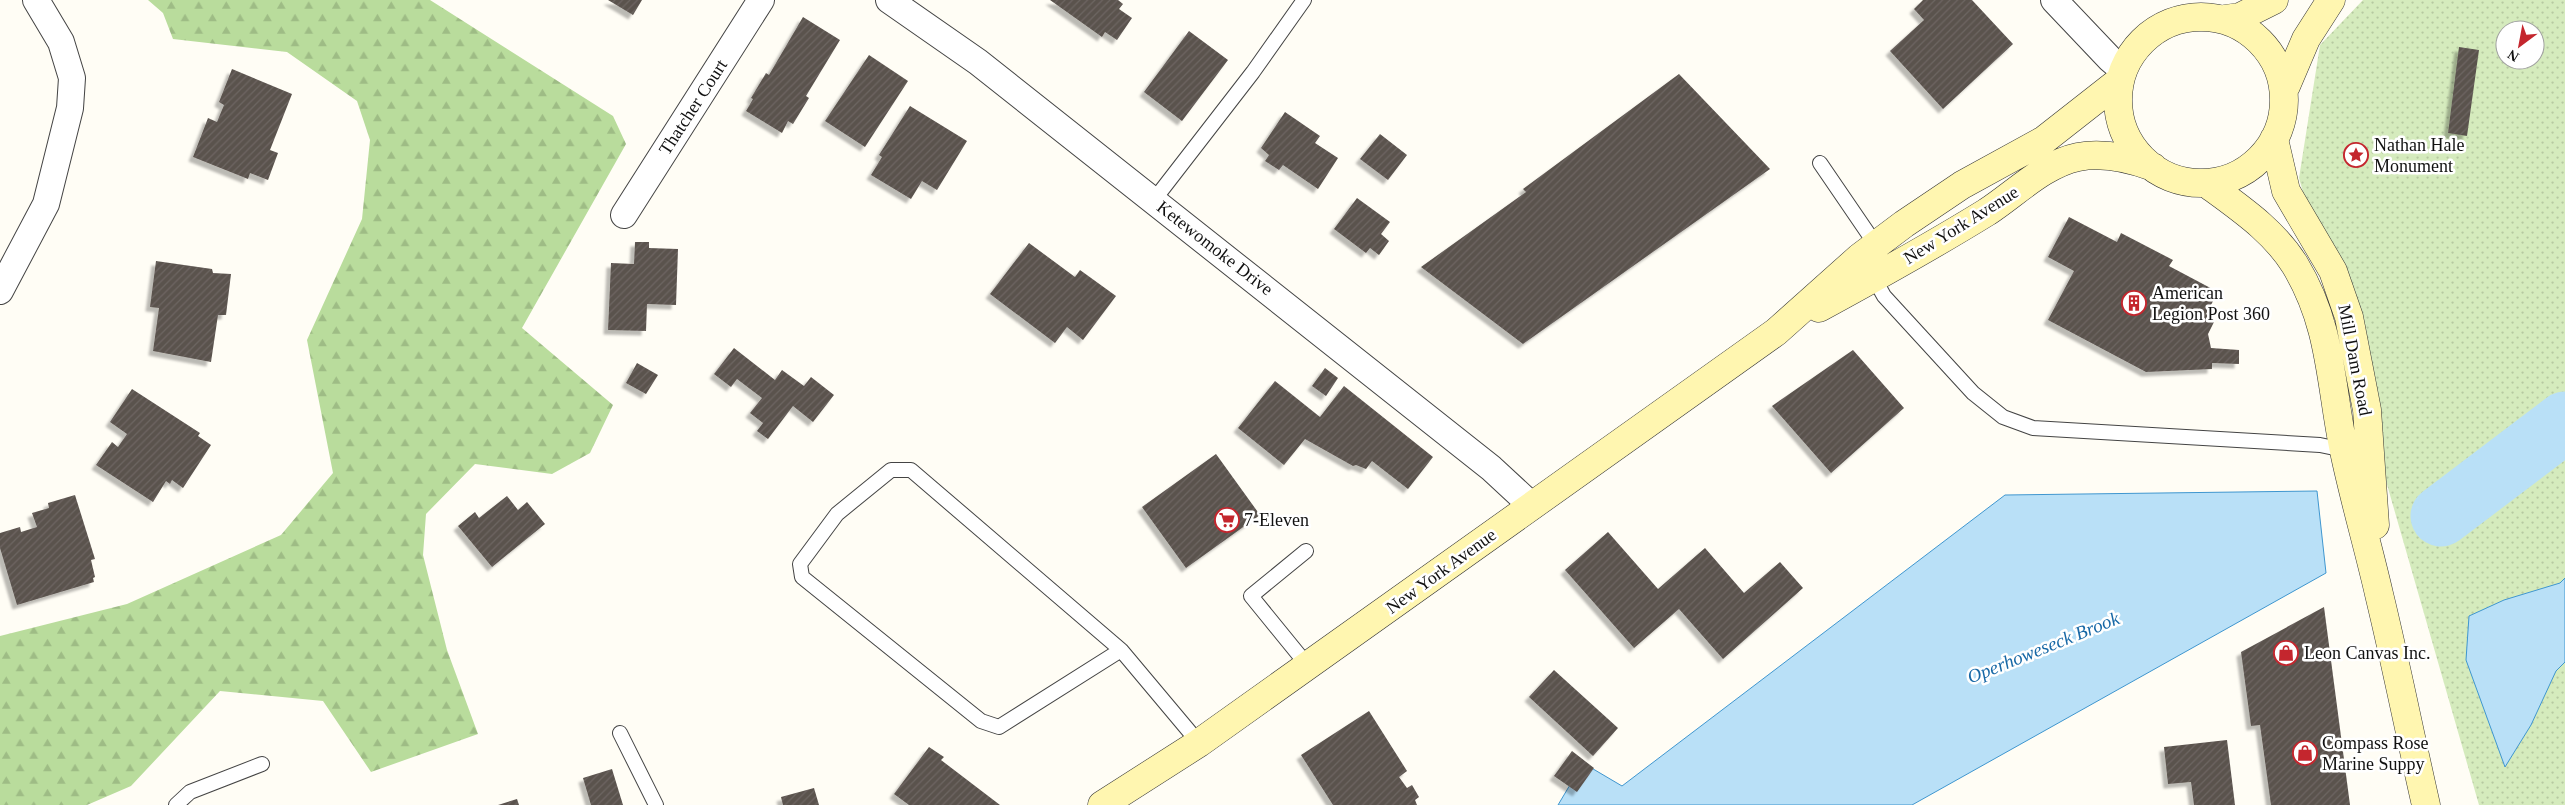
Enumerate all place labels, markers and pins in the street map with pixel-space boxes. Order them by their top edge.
place label: Nathan Hale Monument [2374,135,2464,176]
place icon: Nathan Hale Monument [2343,142,2369,168]
place label: American Legion Post 360 [2152,283,2270,324]
building icon: American Legion Post 360 [2121,290,2147,316]
supermarket icon: 7-Eleven [1214,507,1240,533]
place label: 7-Eleven [1244,510,1309,530]
shop icon: Leon Canvas Inc. [2273,640,2299,666]
place label: Leon Canvas Inc. [2304,643,2430,663]
place label: Compass Rose Marine Suppy [2322,733,2429,774]
shop icon: Compass Rose Marine Suppy [2292,740,2318,766]

